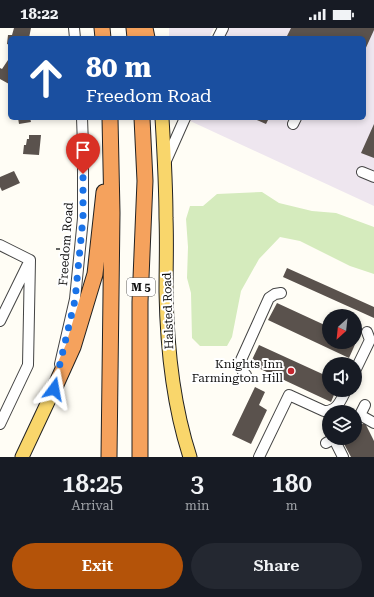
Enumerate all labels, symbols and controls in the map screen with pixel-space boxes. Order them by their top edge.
text: 18:22 [20,5,58,23]
text: 80 m [86,51,151,84]
icon: ahead [20,52,72,104]
text: Freedom Road [86,85,212,106]
pin [66,133,100,174]
icon: arrive [72,139,94,161]
street label: Freedom Road [56,201,76,286]
street label: Halsted Road [160,272,176,350]
road number: M 5 [127,278,155,296]
north arrow [322,309,362,349]
map controls [322,309,362,445]
place label: Knights Inn Farmington Hill [192,357,283,385]
button: sound [322,357,362,397]
marker: Knights Inn Farmington Hill [286,366,296,376]
position arrow [33,368,75,410]
button: layers [322,405,362,445]
text: 18:25 [62,470,123,498]
text: 3 [191,470,204,498]
text: 180 [272,470,312,498]
text: Arrival [71,498,114,513]
text: min [185,498,209,513]
text: m [286,498,298,513]
button: Exit [12,543,183,589]
button: Share [191,543,362,589]

